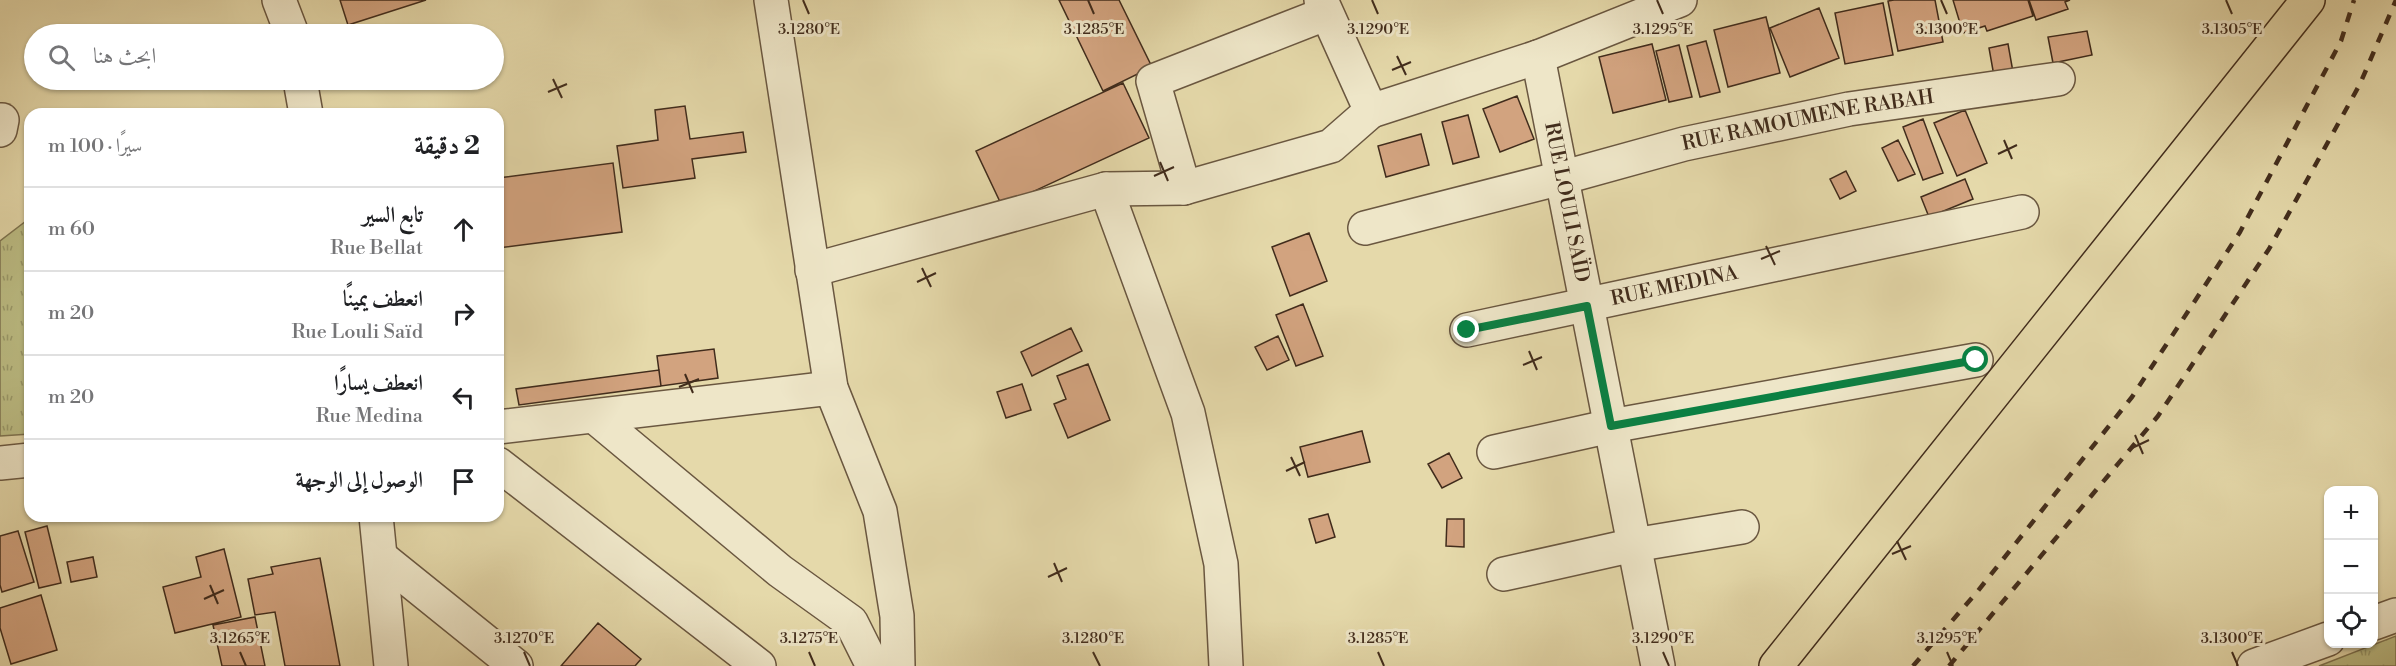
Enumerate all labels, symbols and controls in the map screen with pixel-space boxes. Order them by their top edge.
text: 3.1280°E [778,20,840,39]
text: 3.1285°E [1064,20,1124,39]
text: 3.1290°E [1347,20,1409,39]
text: 3.1295°E [1633,20,1693,39]
text: 3.1300°E [1916,20,1978,39]
text: 3.1305°E [2202,20,2262,39]
search box [24,24,504,90]
icon: search [45,41,78,74]
text: ابحث هنا [93,43,156,70]
street label: RUE RAMOUMENE RABAH [1679,84,1935,157]
street label: RUE LOULI SAÏD [1539,120,1595,284]
text: 2 دقيقة [414,130,480,162]
text: سيرًا · 100 m [48,134,142,159]
text: تابع السير [362,202,423,229]
icon: ahead [447,213,480,246]
text: 60 m [48,217,95,242]
text: Rue Bellat [330,236,423,261]
street label: RUE MEDINA [1609,260,1741,312]
text: انعطف يمينًا [343,286,423,313]
icon: right [447,297,480,330]
text: 20 m [48,301,94,326]
route end [1453,316,1479,342]
text: Rue Louli Saïd [291,320,423,345]
route start [1962,346,1988,372]
text: انعطف يسارًا [334,370,423,397]
icon: left [447,381,480,414]
text: 20 m [48,385,94,410]
text: Rue Medina [316,404,423,429]
icon: arrive [447,465,480,498]
text: الوصول إلى الوجهة [295,467,423,494]
map controls [2324,486,2378,648]
button: + [2324,486,2378,540]
button: − [2324,540,2378,594]
button: locate [2324,594,2378,648]
text: 3.1265°E [210,629,270,648]
text: 3.1270°E [494,629,554,648]
text: 3.1275°E [780,629,838,648]
text: 3.1280°E [1062,629,1124,648]
text: 3.1285°E [1348,629,1408,648]
text: 3.1290°E [1632,629,1694,648]
text: 3.1295°E [1917,629,1977,648]
text: 3.1300°E [2201,629,2263,648]

